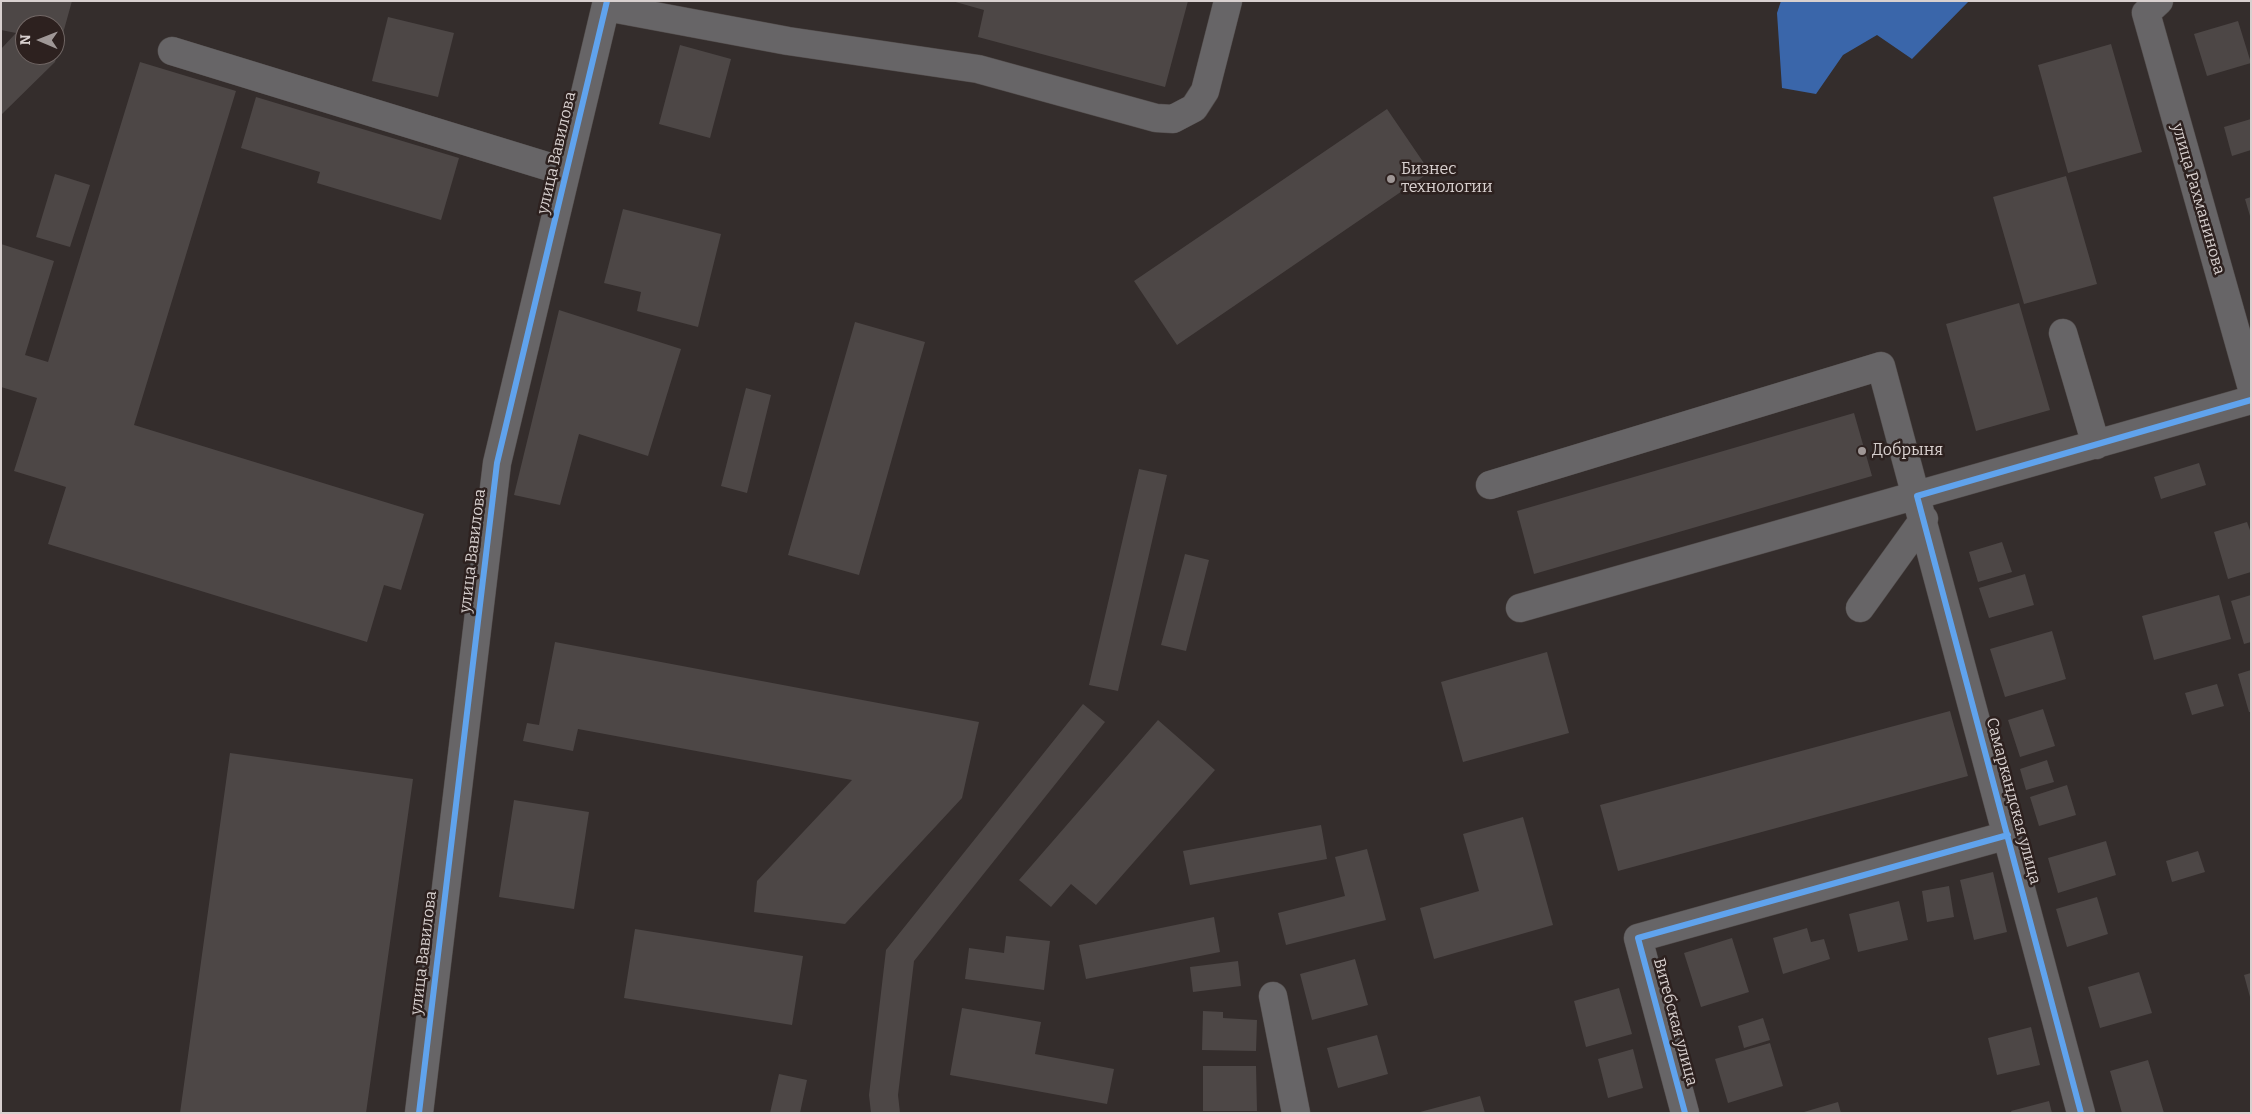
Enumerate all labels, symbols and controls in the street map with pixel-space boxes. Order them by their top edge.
north arrow [15,15,65,65]
text: N [17,34,34,45]
street label: улица Вавилова [534,90,580,216]
street label: улица Рахманинова [2167,121,2229,277]
place label: Бизнес технологии [1401,160,1492,198]
marker: Бизнес технологии [1385,173,1397,185]
place label: Добрыня [1872,441,1943,461]
marker: Добрыня [1856,445,1868,457]
street label: улица Вавилова [456,488,490,614]
street label: Самаркандская улица [1982,716,2044,886]
street label: улица Вавилова [407,890,441,1016]
street label: Витебская улица [1649,956,1701,1088]

